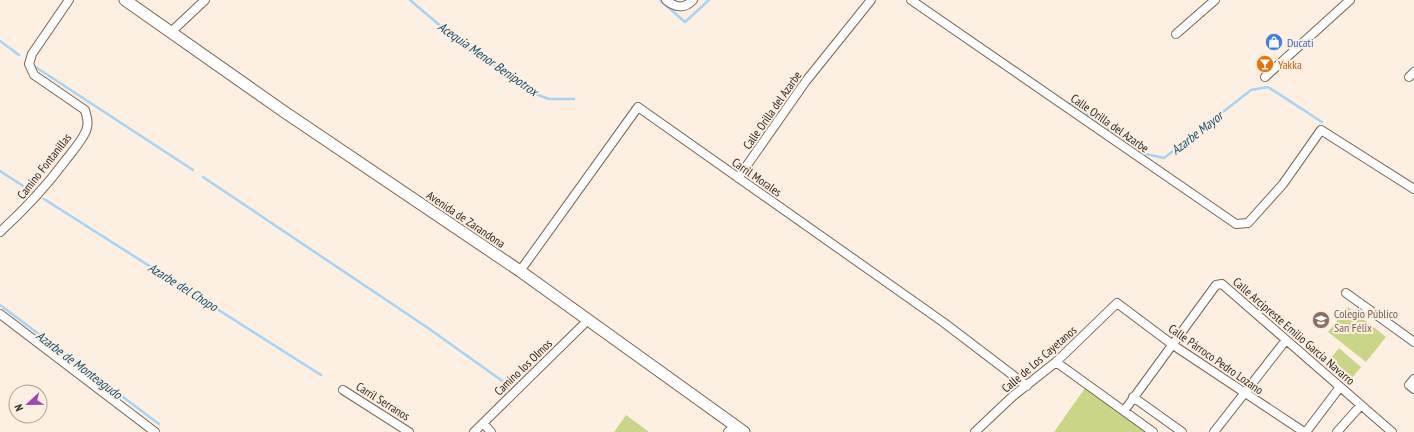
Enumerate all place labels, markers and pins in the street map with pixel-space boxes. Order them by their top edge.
shop icon: Ducati [1264,32,1284,52]
place label: Ducati [1287,35,1313,50]
bar icon: Yakka [1255,54,1275,74]
place label: Yakka [1278,57,1302,72]
place label: Colegio Público San Félix [1334,306,1398,335]
school or university icon: Colegio Público San Félix [1311,310,1331,330]

